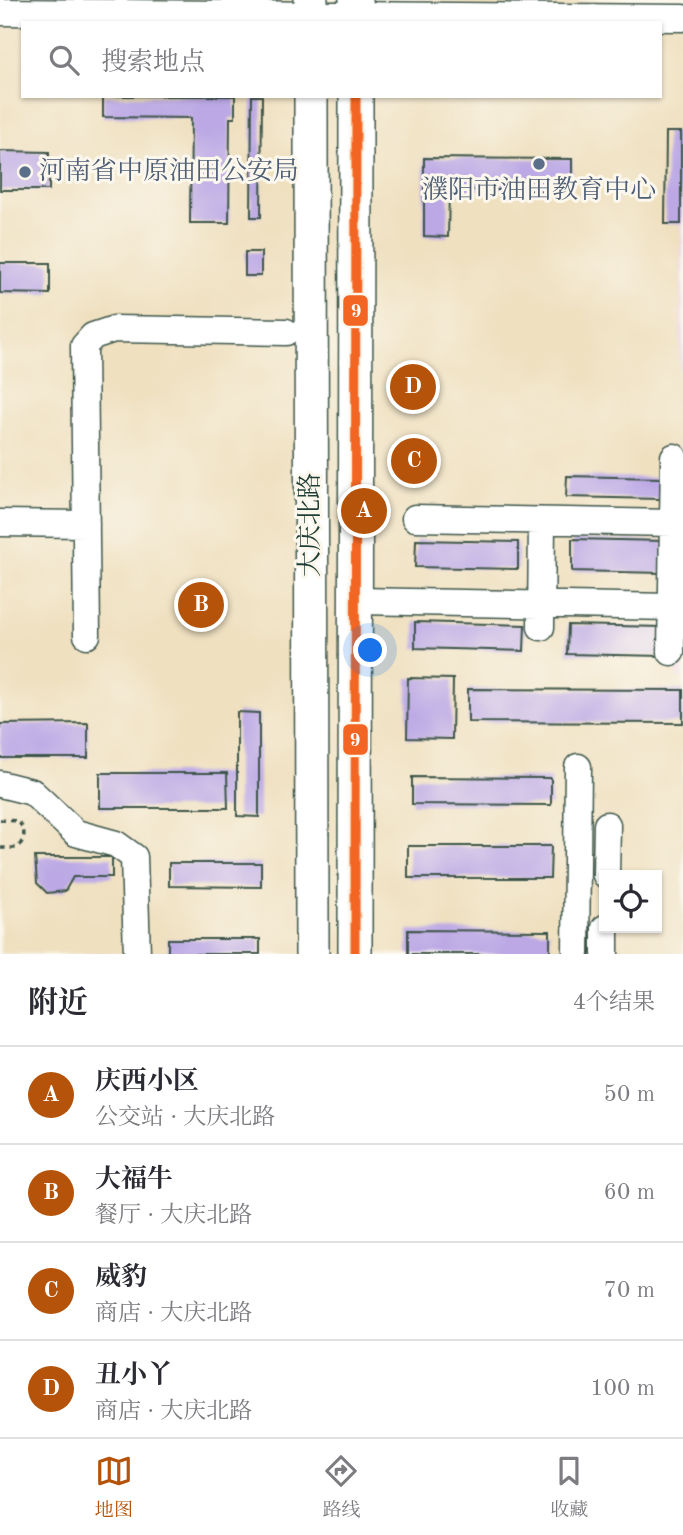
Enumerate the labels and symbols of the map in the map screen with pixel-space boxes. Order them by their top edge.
marker: 濮阳市油田教育中心 [531,156,547,172]
place label: 河南省中原油田公安局 [39,157,299,185]
marker: 河南省中原油田公安局 [17,164,33,180]
place label: 濮阳市油田教育中心 [422,175,656,204]
line badge: 9 [342,294,369,327]
text: 9 [350,303,362,322]
pin: D [390,361,436,413]
pin: C [391,435,437,487]
street label: 大庆北路 [296,473,324,577]
pin: A [341,485,387,537]
pin: B [178,579,224,631]
your location [353,633,387,667]
line badge: 9 [342,723,369,756]
text: 9 [349,732,361,751]

